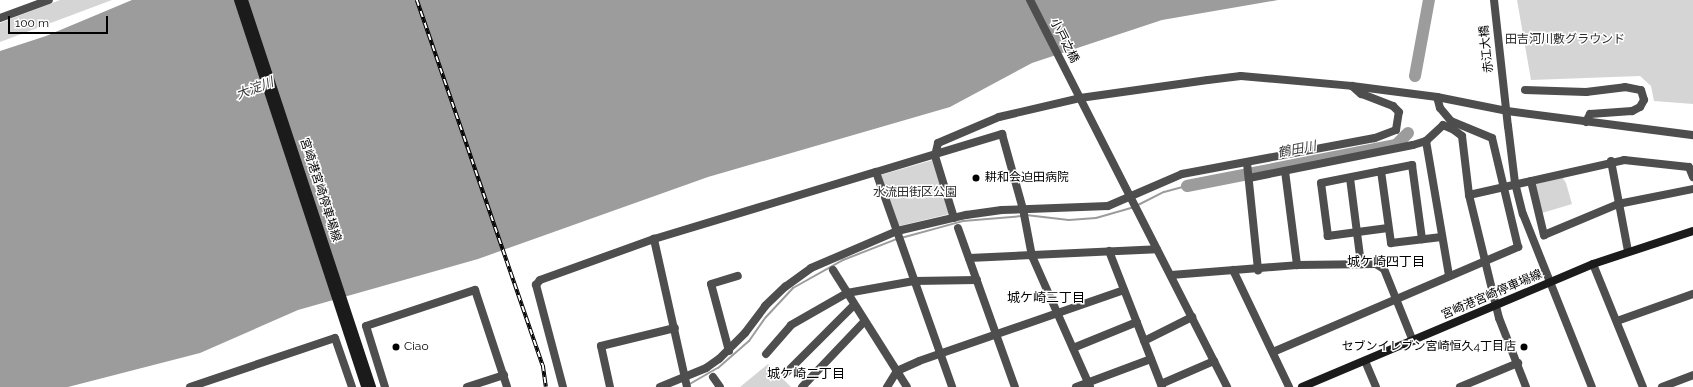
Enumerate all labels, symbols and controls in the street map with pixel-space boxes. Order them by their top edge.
scale bar [10,8,110,34]
text: 100 m [15,16,49,30]
street label: 小戸之橋 [1047,16,1081,66]
street label: 赤江大橋 [1477,24,1497,74]
park label: 田吉河川敷グラウンド [1505,33,1625,47]
water label: 大淀川 [234,75,276,103]
street label: 宮崎港宮崎停車場線 [296,136,344,244]
water label: 鶴田川 [1276,139,1318,161]
place label: 耕和会迫田病院 [985,171,1069,185]
marker: 耕和会迫田病院 [970,172,982,184]
park label: 水流田街区公園 [873,186,957,200]
district label: 城ケ崎四丁目 [1347,254,1425,270]
street label: 宮崎港宮崎停車場線 [1439,267,1545,323]
district label: 城ケ崎三丁目 [1007,290,1085,306]
place label: Ciao [404,340,429,354]
place label: セブンイレブン宮崎恒久4丁目店 [1341,340,1516,354]
marker: Ciao [391,342,401,352]
marker: セブンイレブン宮崎恒久4丁目店 [1519,342,1529,352]
district label: 城ケ崎二丁目 [767,366,845,382]

